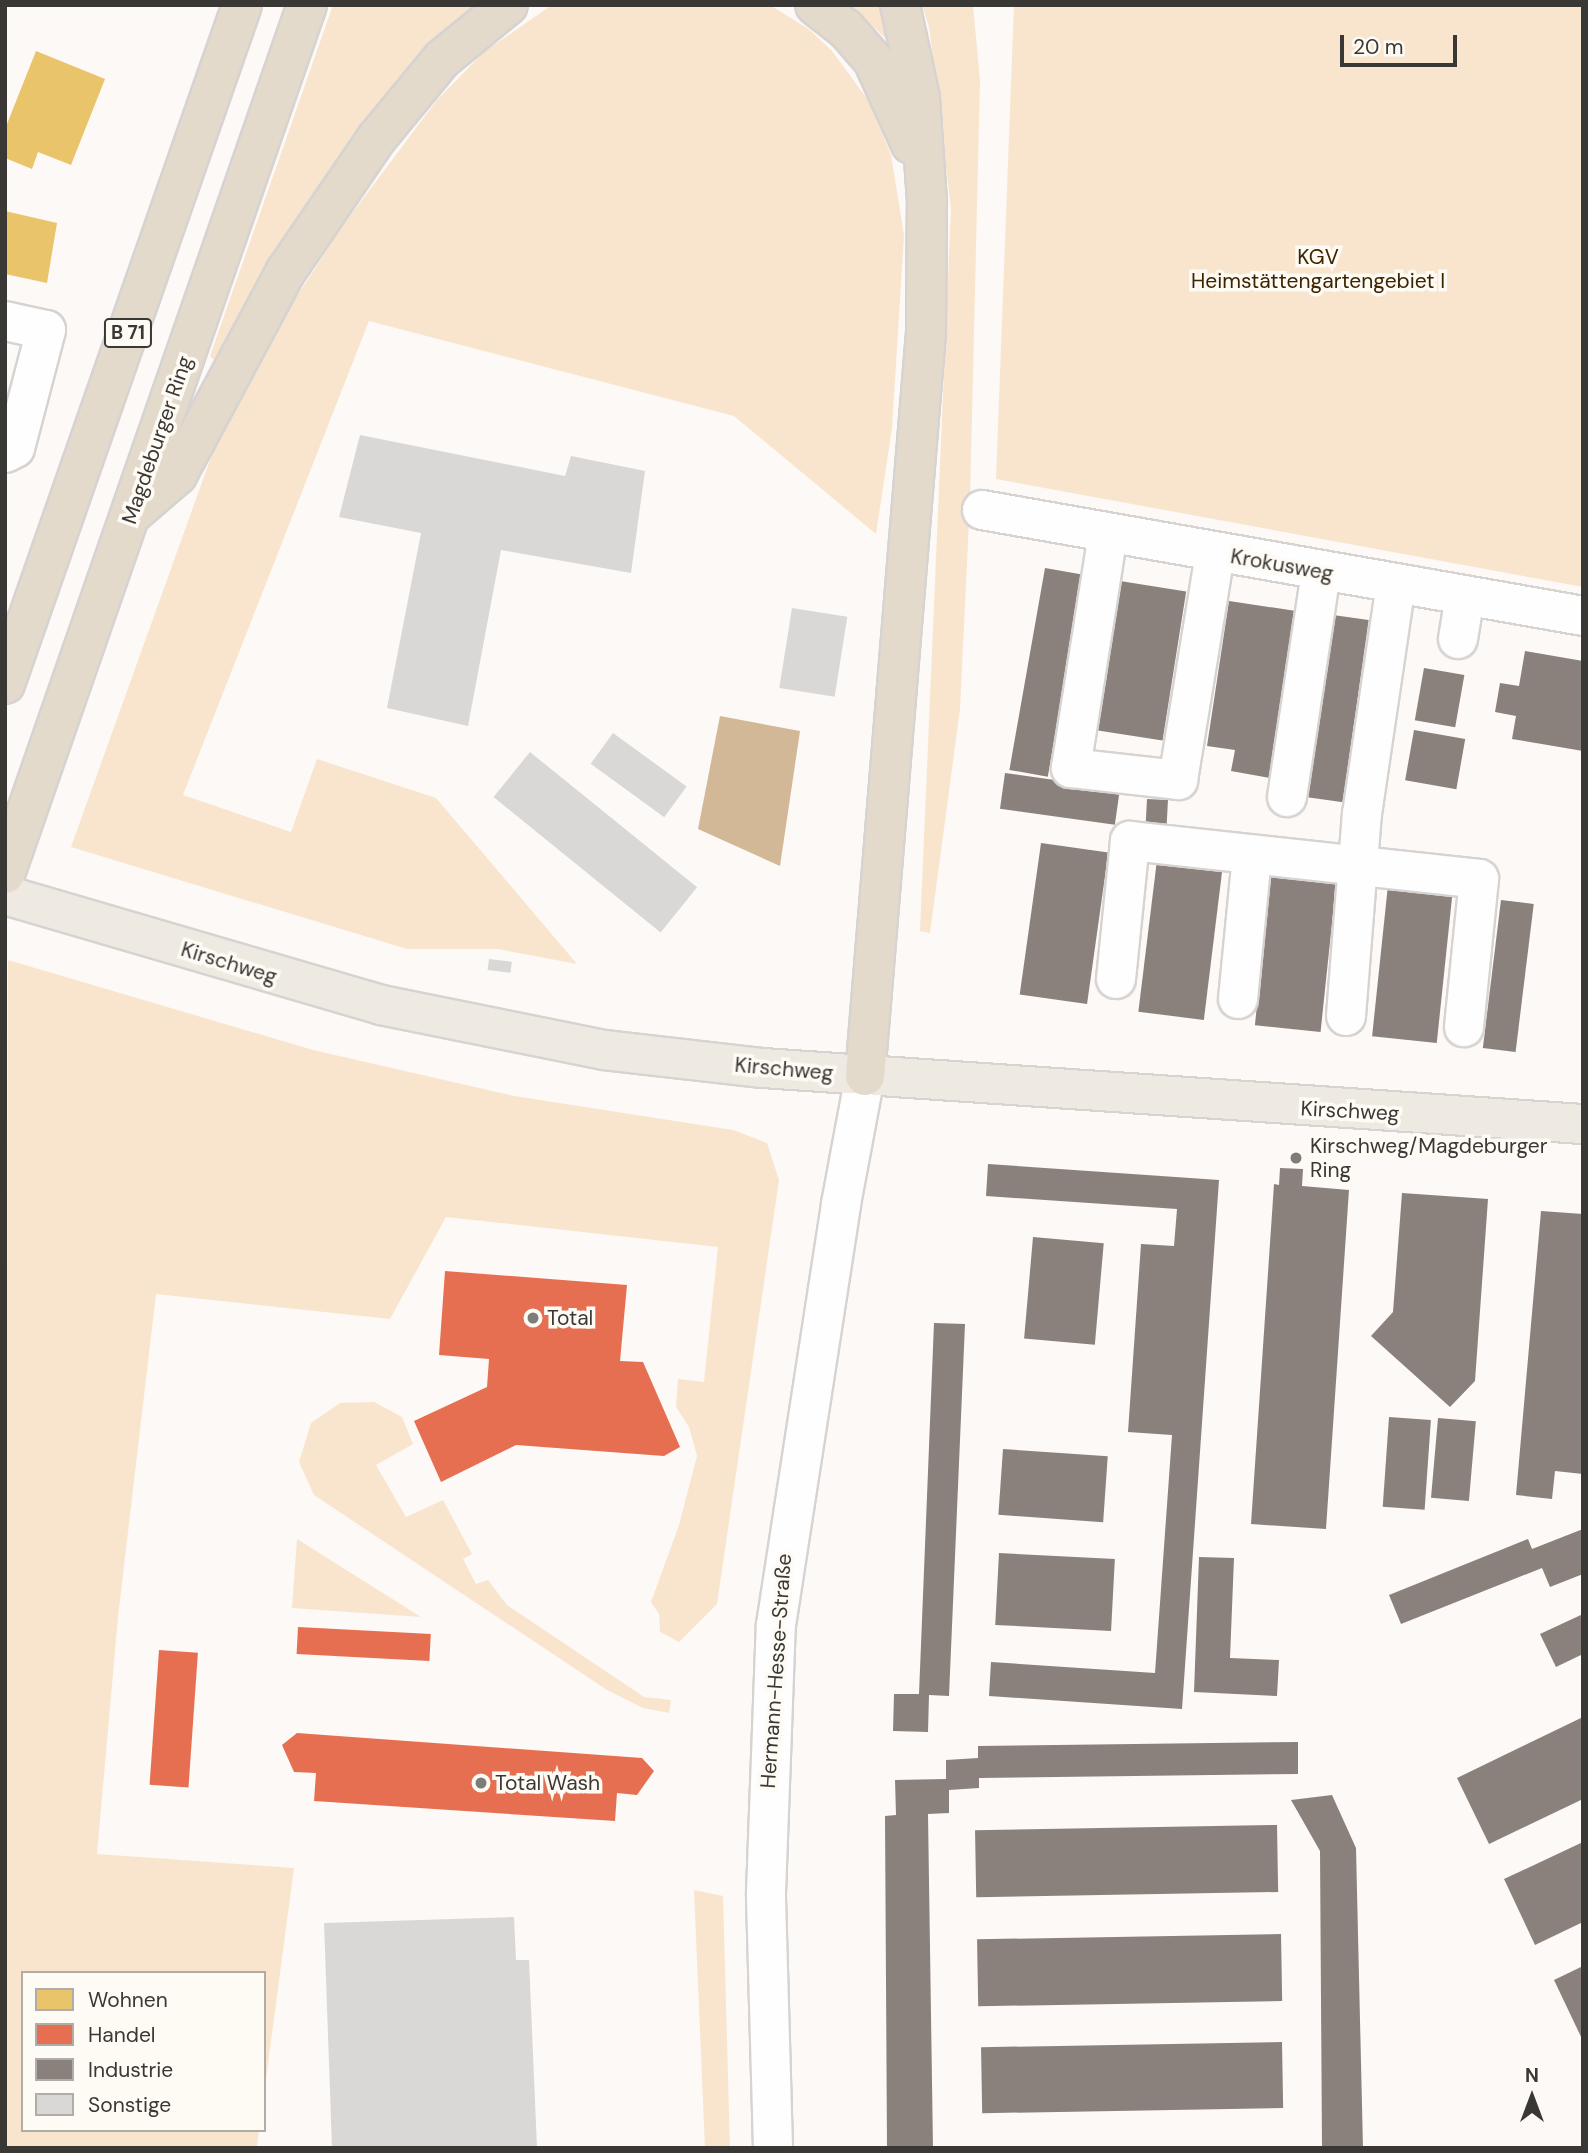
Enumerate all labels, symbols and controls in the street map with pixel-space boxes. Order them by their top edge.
scale bar [1343,21,1460,65]
text: 20 m [1353,33,1404,61]
park label: KGV Heimstättengartengebiet I [1191,244,1445,294]
road number: B 71 [104,318,152,348]
street label: Magdeburger Ring [116,353,198,527]
street label: Krokusweg [1229,544,1335,586]
street label: Kirschweg [178,936,280,990]
street label: Kirschweg [734,1052,834,1086]
street label: Kirschweg [1300,1096,1400,1126]
place label: Kirschweg/Magdeburger Ring [1310,1133,1548,1183]
marker: Kirschweg/Magdeburger Ring [1288,1150,1304,1166]
place label: Total [547,1305,593,1331]
marker: Total [525,1310,541,1326]
street label: Hermann-Hesse-Straße [755,1553,797,1789]
place label: Total Wash [495,1770,600,1796]
marker: Total Wash [473,1775,489,1791]
legend [21,1971,266,2132]
text: Wohnen [88,1986,168,2014]
text: Handel [88,2021,156,2049]
text: Industrie [88,2056,173,2084]
north arrow [1497,2062,1567,2132]
text: N [1525,2063,1539,2088]
text: Sonstige [88,2091,171,2119]

